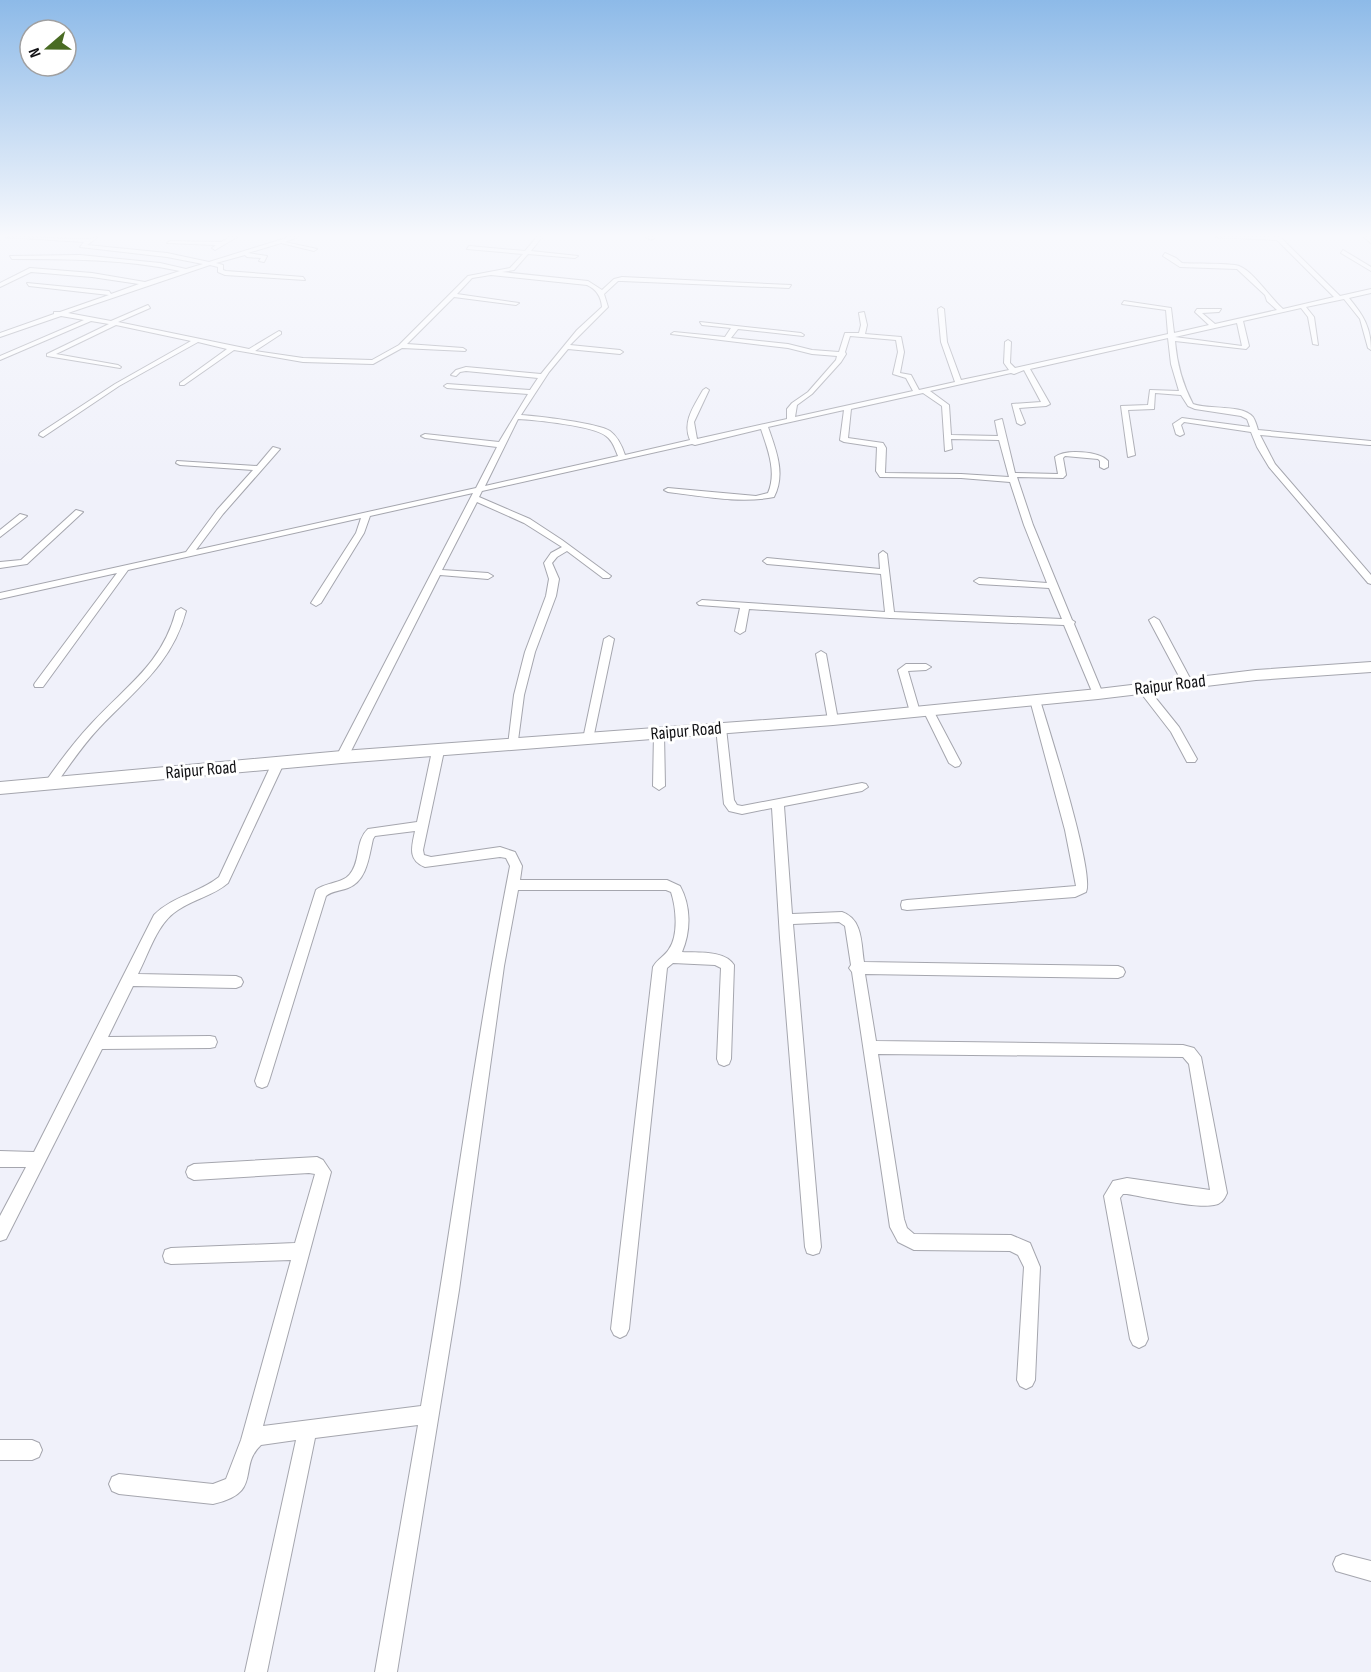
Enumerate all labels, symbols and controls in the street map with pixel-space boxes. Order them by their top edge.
north arrow [18,18,78,78]
text: N [25,45,46,60]
street label: Raipur Road [1133,670,1207,700]
street label: Raipur Road [650,717,722,745]
street label: Raipur Road [165,756,237,784]

